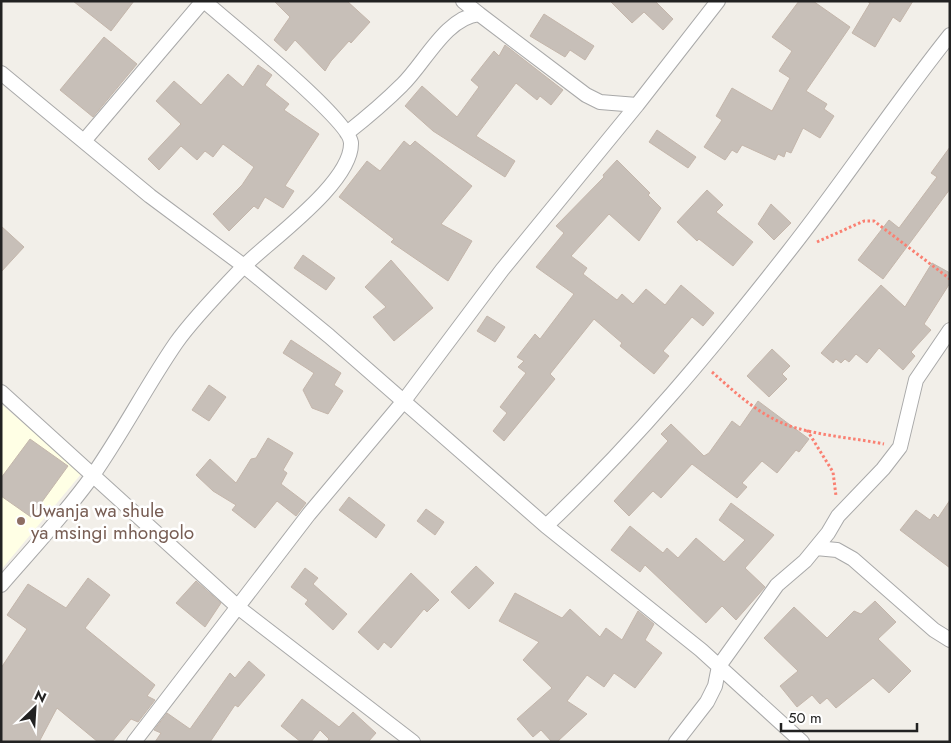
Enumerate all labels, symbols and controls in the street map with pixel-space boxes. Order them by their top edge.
place label: Uwanja wa shule ya msingi mhongolo [31,497,194,546]
marker: Uwanja wa shule ya msingi mhongolo [15,515,27,527]
north arrow [10,683,60,733]
text: N [31,685,50,708]
scale bar [781,700,917,732]
text: 50 m [788,707,822,729]

